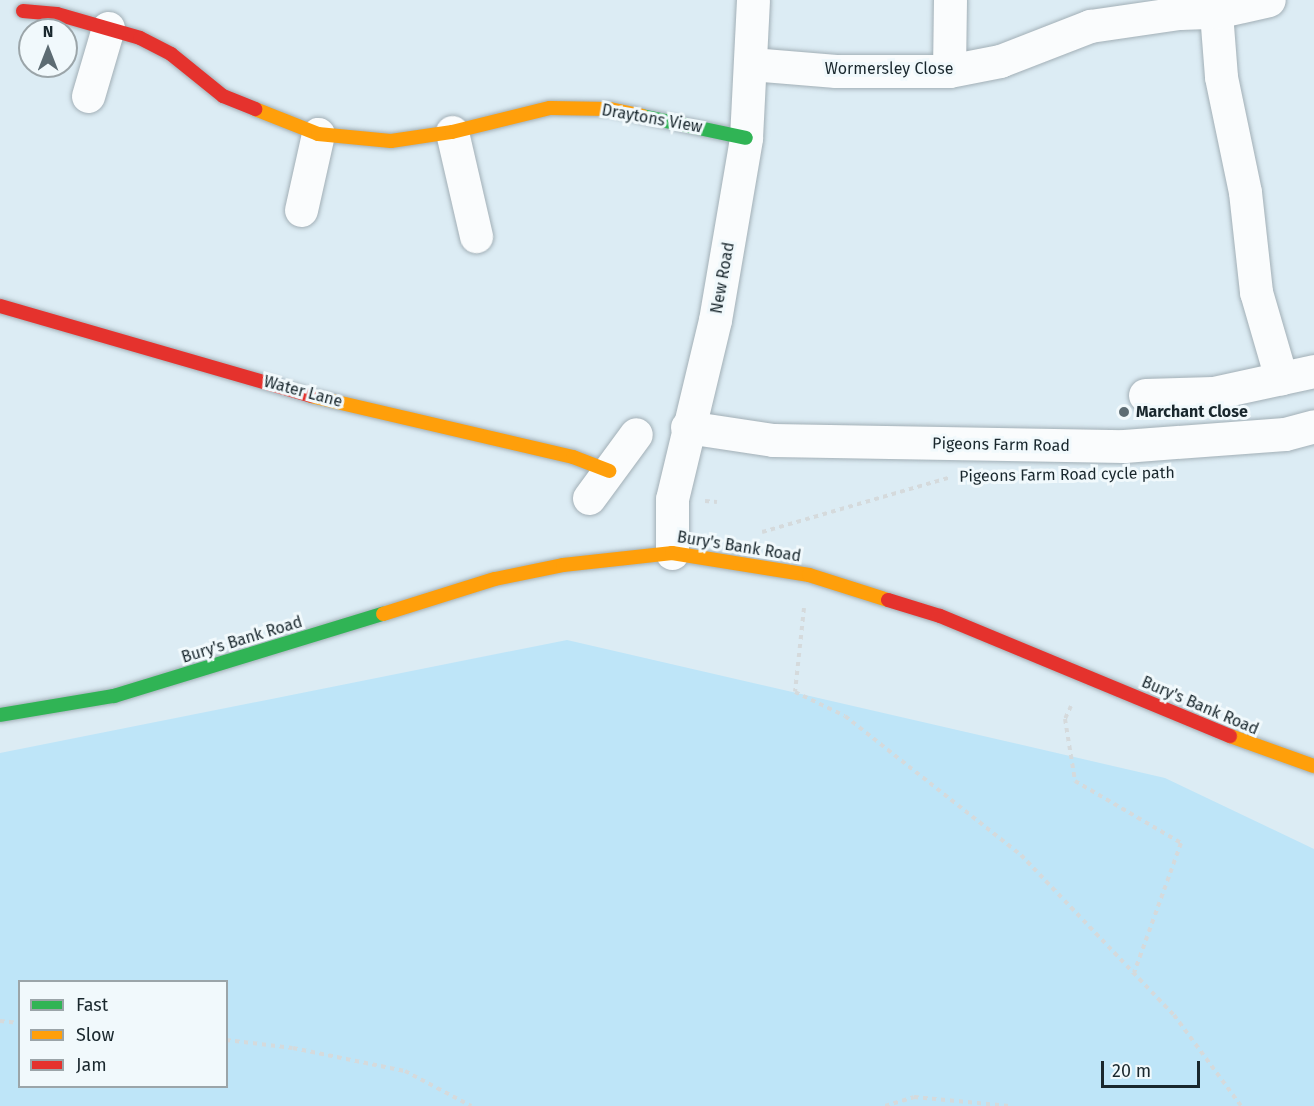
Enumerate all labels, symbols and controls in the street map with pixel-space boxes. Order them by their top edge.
north arrow [18,18,78,78]
text: N [43,22,53,41]
street label: Wormersley Close [825,59,953,79]
street label: Draytons View [600,101,704,137]
street label: New Road [707,241,739,315]
street label: Water Lane [262,372,344,412]
place label: Marchant Close [1136,402,1248,422]
marker: Marchant Close [1117,405,1131,419]
street label: Pigeons Farm Road [932,434,1070,456]
street label: Pigeons Farm Road cycle path [959,464,1175,486]
street label: Bury's Bank Road [676,528,802,566]
street label: Bury's Bank Road [179,613,305,667]
street label: Bury's Bank Road [1139,673,1261,739]
legend [18,980,228,1088]
text: Fast [76,994,108,1016]
text: Slow [76,1024,114,1046]
scale bar [1104,1049,1203,1087]
text: Jam [76,1054,107,1076]
text: 20 m [1112,1060,1151,1082]

